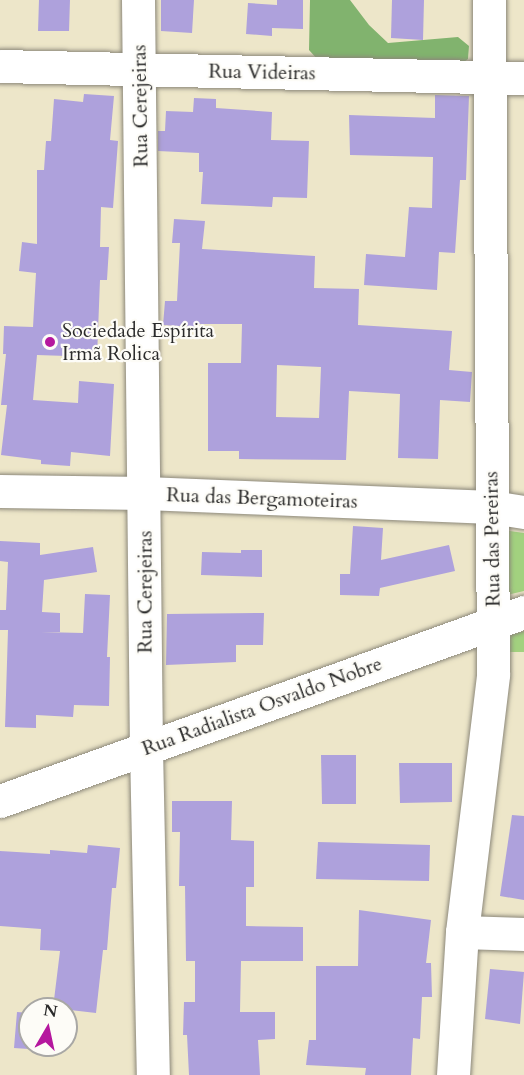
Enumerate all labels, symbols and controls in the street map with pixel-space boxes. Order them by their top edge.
street label: Rua Cerejeiras [127,45,153,167]
street label: Rua Videiras [208,59,316,85]
place label: Sociedade Espírita Irmã Rolica [62,318,214,365]
marker: Sociedade Espírita Irmã Rolica [43,335,57,349]
street label: Rua das Pereiras [479,471,505,607]
street label: Rua das Bergamoteiras [166,483,358,513]
street label: Rua Cerejeiras [133,531,157,653]
street label: Rua Radialista Osvaldo Nobre [139,651,385,761]
north arrow [18,997,78,1057]
text: N [42,999,59,1023]

